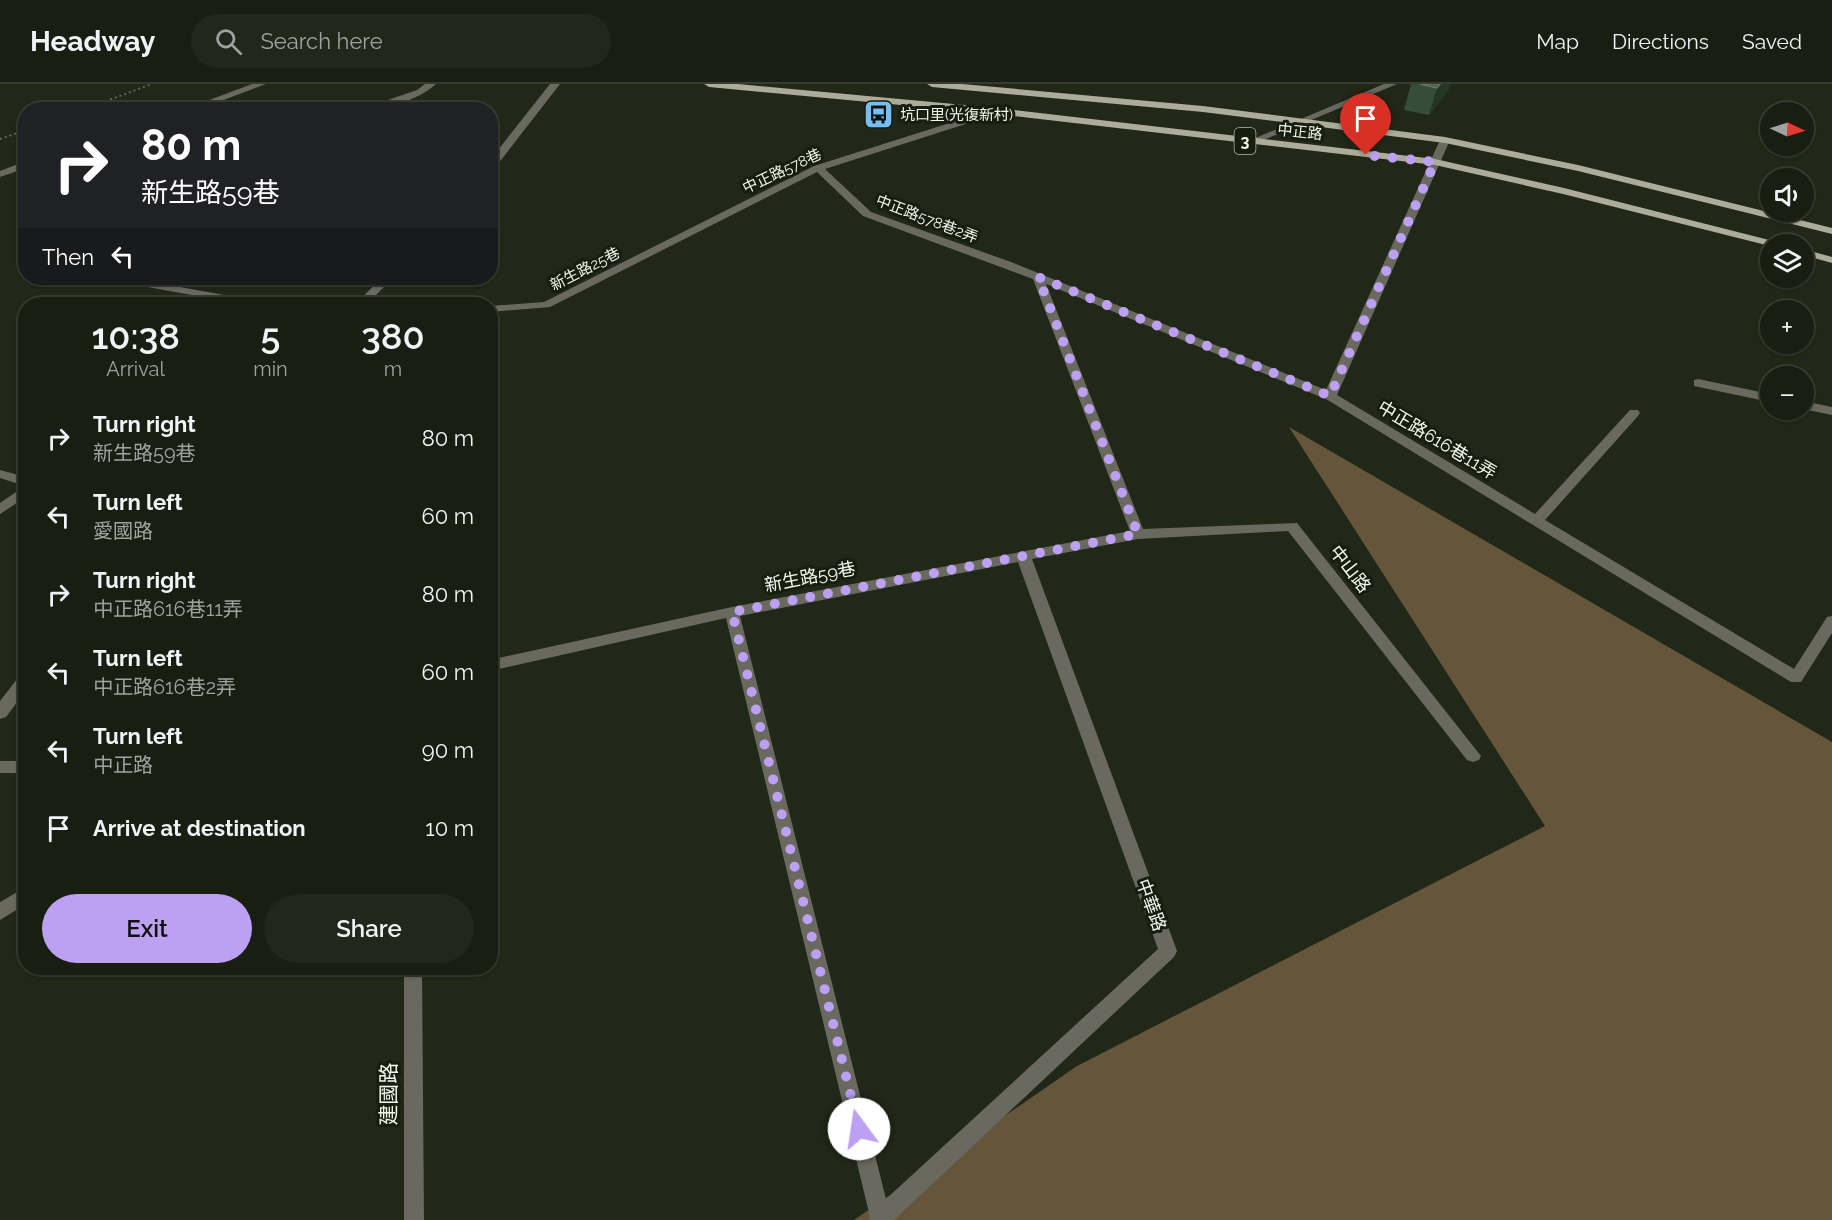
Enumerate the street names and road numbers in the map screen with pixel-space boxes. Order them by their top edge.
street label: 中正路 [1277,121,1323,143]
road number: 3 [1234,128,1256,154]
street label: 中正路578巷 [740,145,824,197]
street label: 中正路578巷2弄 [873,191,981,247]
street label: 新生路25巷 [547,244,623,294]
street label: 中正路616巷11弄 [1374,396,1500,483]
street label: 中山路 [1325,541,1375,596]
street label: 新生路59巷 [763,557,857,596]
street label: 中華路 [1132,876,1171,934]
street label: 建國路 [376,1063,401,1126]

